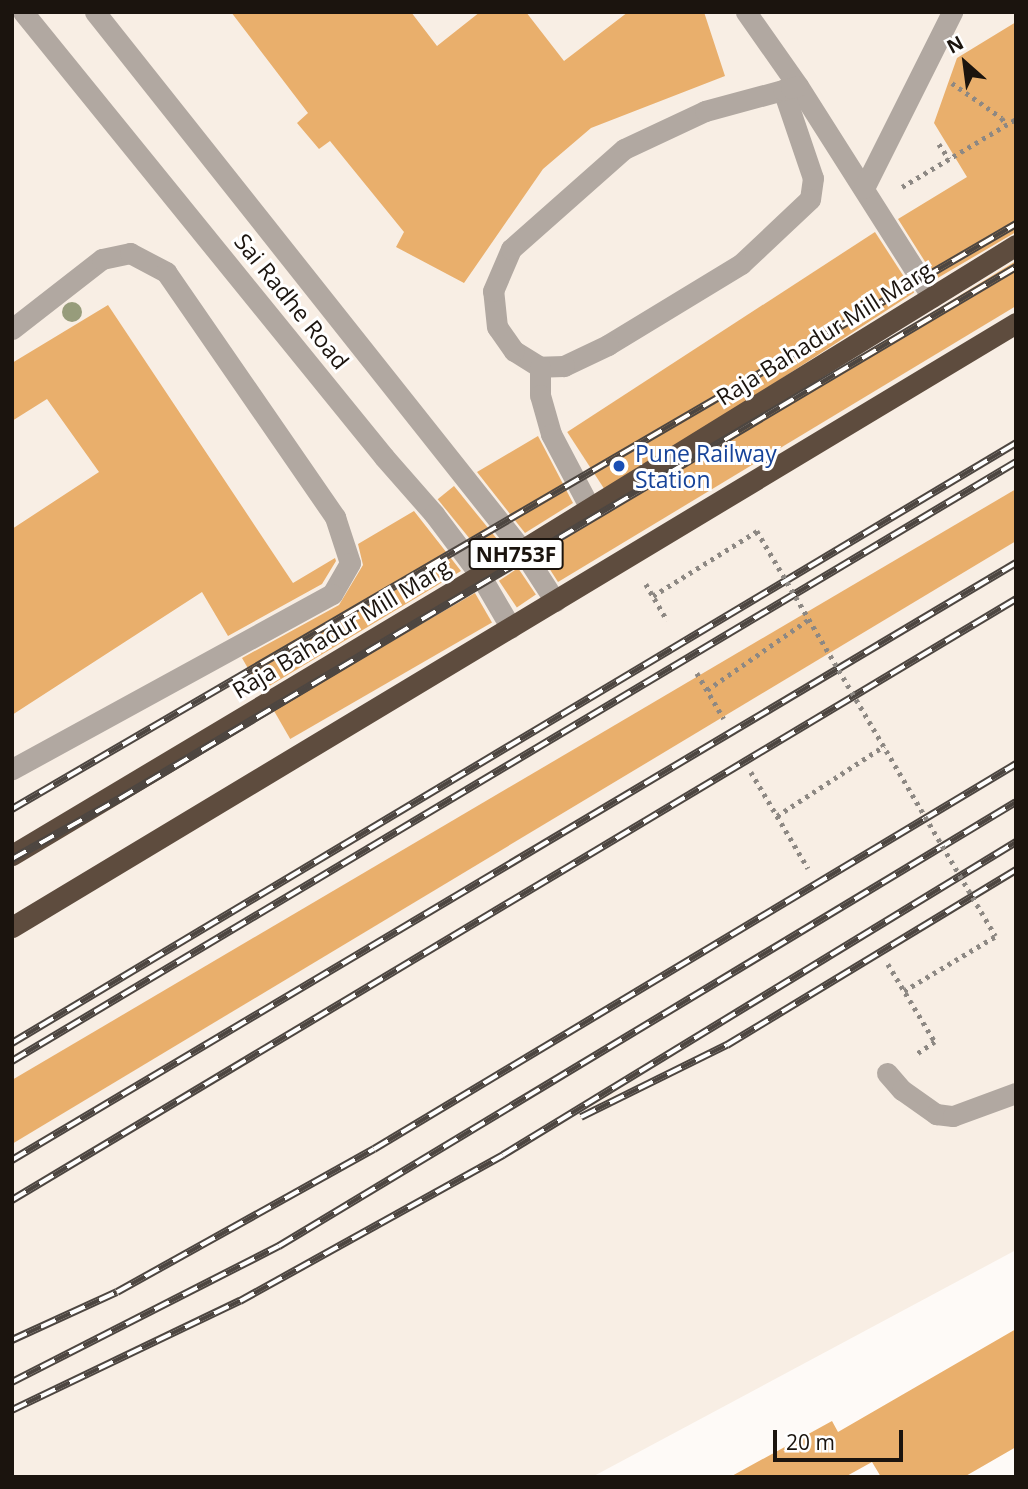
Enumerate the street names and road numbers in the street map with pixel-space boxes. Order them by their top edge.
street label: Sai Radhe Road [229,228,355,374]
street label: Raja Bahadur Mill Marg [711,255,937,411]
road number: NH753F [467,536,565,572]
street label: Raja Bahadur Mill Marg [227,552,455,704]

